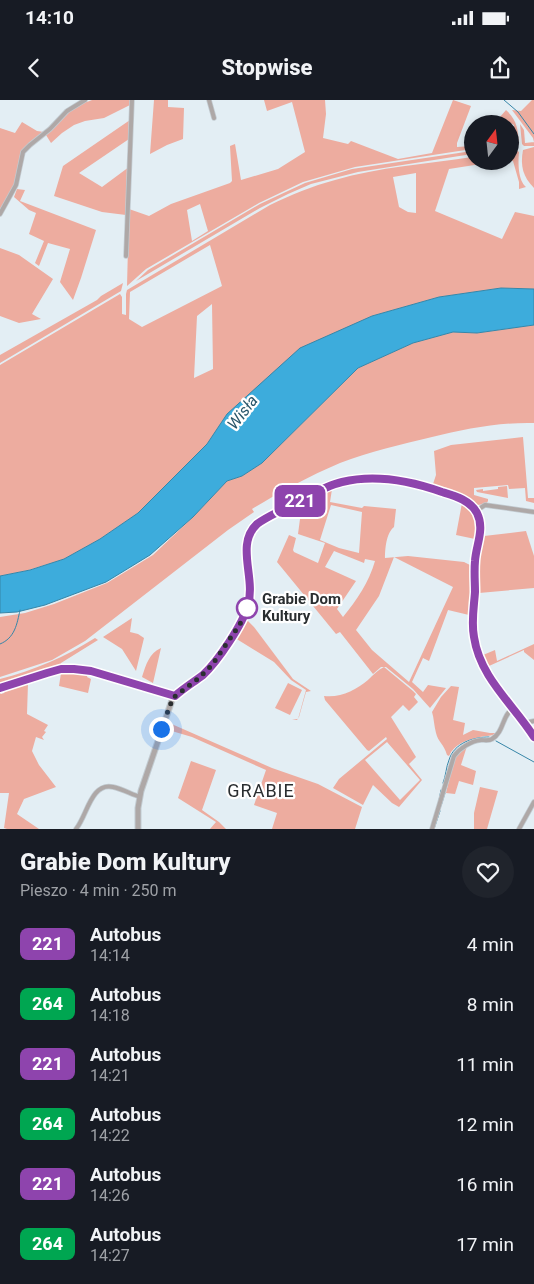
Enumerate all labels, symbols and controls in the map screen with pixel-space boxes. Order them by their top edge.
text: 14:10 [25,6,74,29]
icon: back [20,54,48,82]
icon: share [486,54,514,82]
text: Stopwise [222,55,312,80]
north arrow [464,115,519,170]
map controls [464,115,519,170]
water label: Wisła [223,391,262,433]
line badge: 221 [271,485,329,517]
text: 221 [285,490,315,511]
place label: Grabie Dom Kultury [262,590,341,625]
marker: Grabie Dom Kultury [236,597,258,619]
your location [149,717,174,742]
district label: GRABIE [227,780,295,801]
button: heart [462,846,514,898]
text: Grabie Dom Kultury [20,848,231,876]
text: Pieszo · 4 min · 250 m [20,881,177,900]
text: Autobus [90,923,161,946]
text: 221 [32,933,63,954]
text: 4 min [467,933,514,956]
text: 14:14 [90,946,130,965]
text: Autobus [90,983,161,1006]
text: 264 [32,993,63,1014]
text: 8 min [467,993,514,1016]
text: 14:18 [90,1006,130,1025]
text: Autobus [90,1043,161,1066]
text: 221 [32,1053,63,1074]
text: 11 min [456,1053,514,1076]
text: 14:21 [90,1066,130,1085]
text: Autobus [90,1103,161,1126]
text: 264 [32,1113,63,1134]
text: 12 min [456,1113,514,1136]
text: 14:22 [90,1126,130,1145]
text: Autobus [90,1163,161,1186]
text: 221 [32,1173,63,1194]
text: 16 min [456,1173,514,1196]
text: 14:26 [90,1186,130,1205]
text: Autobus [90,1223,161,1246]
text: 264 [32,1233,63,1254]
text: 17 min [456,1233,514,1256]
text: 14:27 [90,1246,130,1265]

